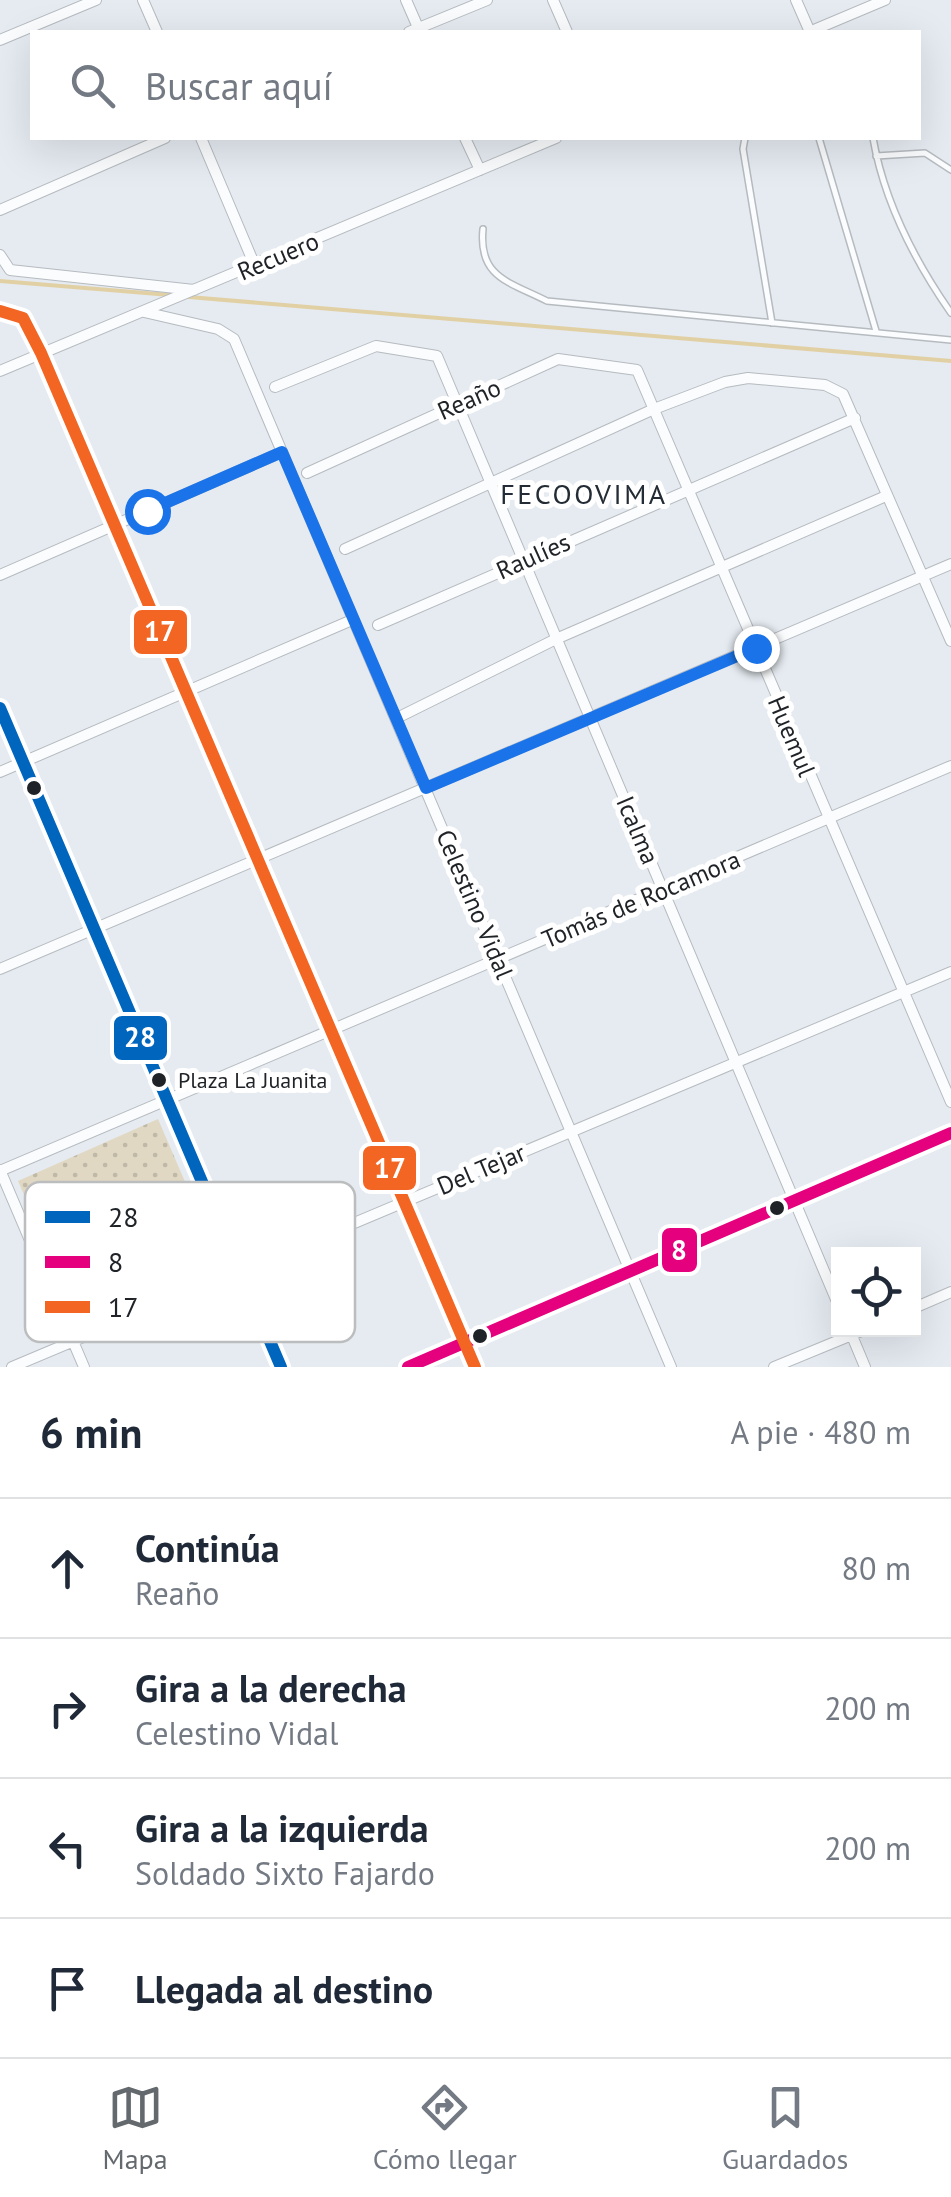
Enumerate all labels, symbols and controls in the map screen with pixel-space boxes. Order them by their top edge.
search box [30,30,921,140]
icon: search [65,58,120,113]
text: Buscar aquí [145,61,333,110]
street label: Recuero [232,225,324,287]
street label: Reaño [432,371,506,427]
district label: FECOOVIMA [500,475,668,512]
route start [125,489,171,535]
street label: Raulíes [491,526,575,586]
line badge: 17 [132,608,189,656]
text: 17 [144,612,176,649]
route end [734,626,780,672]
street label: Huemul [761,691,823,782]
unlabelled marker [24,778,44,798]
street label: Icalma [609,791,667,869]
street label: Celestino Vidal [429,825,521,984]
street label: Tomás de Rocamora [537,843,745,955]
line badge: 28 [112,1014,169,1062]
text: 28 [124,1018,156,1055]
place label: Plaza La Juanita [178,1066,327,1094]
marker: Plaza La Juanita [149,1070,169,1090]
street label: Del Tejar [432,1136,531,1202]
line badge: 17 [361,1144,418,1192]
text: 17 [374,1149,406,1186]
legend [25,1182,355,1342]
text: 28 [108,1198,139,1235]
unlabelled marker [767,1198,787,1218]
line badge: 8 [660,1226,699,1274]
text: 8 [671,1231,687,1268]
text: 8 [108,1243,123,1280]
map controls [831,1247,921,1337]
button: locate [831,1247,921,1337]
text: 17 [108,1288,139,1325]
unlabelled marker [470,1326,490,1346]
text: 6 min [40,1405,142,1460]
text: A pie · 480 m [730,1411,911,1453]
text: Continúa [135,1523,279,1572]
icon: ahead [40,1541,95,1596]
text: 80 m [842,1547,911,1589]
text: Reaño [135,1572,219,1614]
text: Gira a la derecha [135,1663,407,1712]
icon: right [40,1681,95,1736]
text: 200 m [824,1687,911,1729]
text: Celestino Vidal [135,1712,338,1754]
text: Gira a la izquierda [135,1803,429,1852]
icon: left [40,1821,95,1876]
text: 200 m [824,1827,911,1869]
text: Soldado Sixto Fajardo [135,1852,435,1894]
icon: arrive [40,1961,95,2016]
text: Llegada al destino [135,1964,433,2013]
tab: Mapa [103,2080,168,2177]
tab: Cómo llegar [373,2080,517,2177]
tab: Guardados [722,2080,848,2177]

